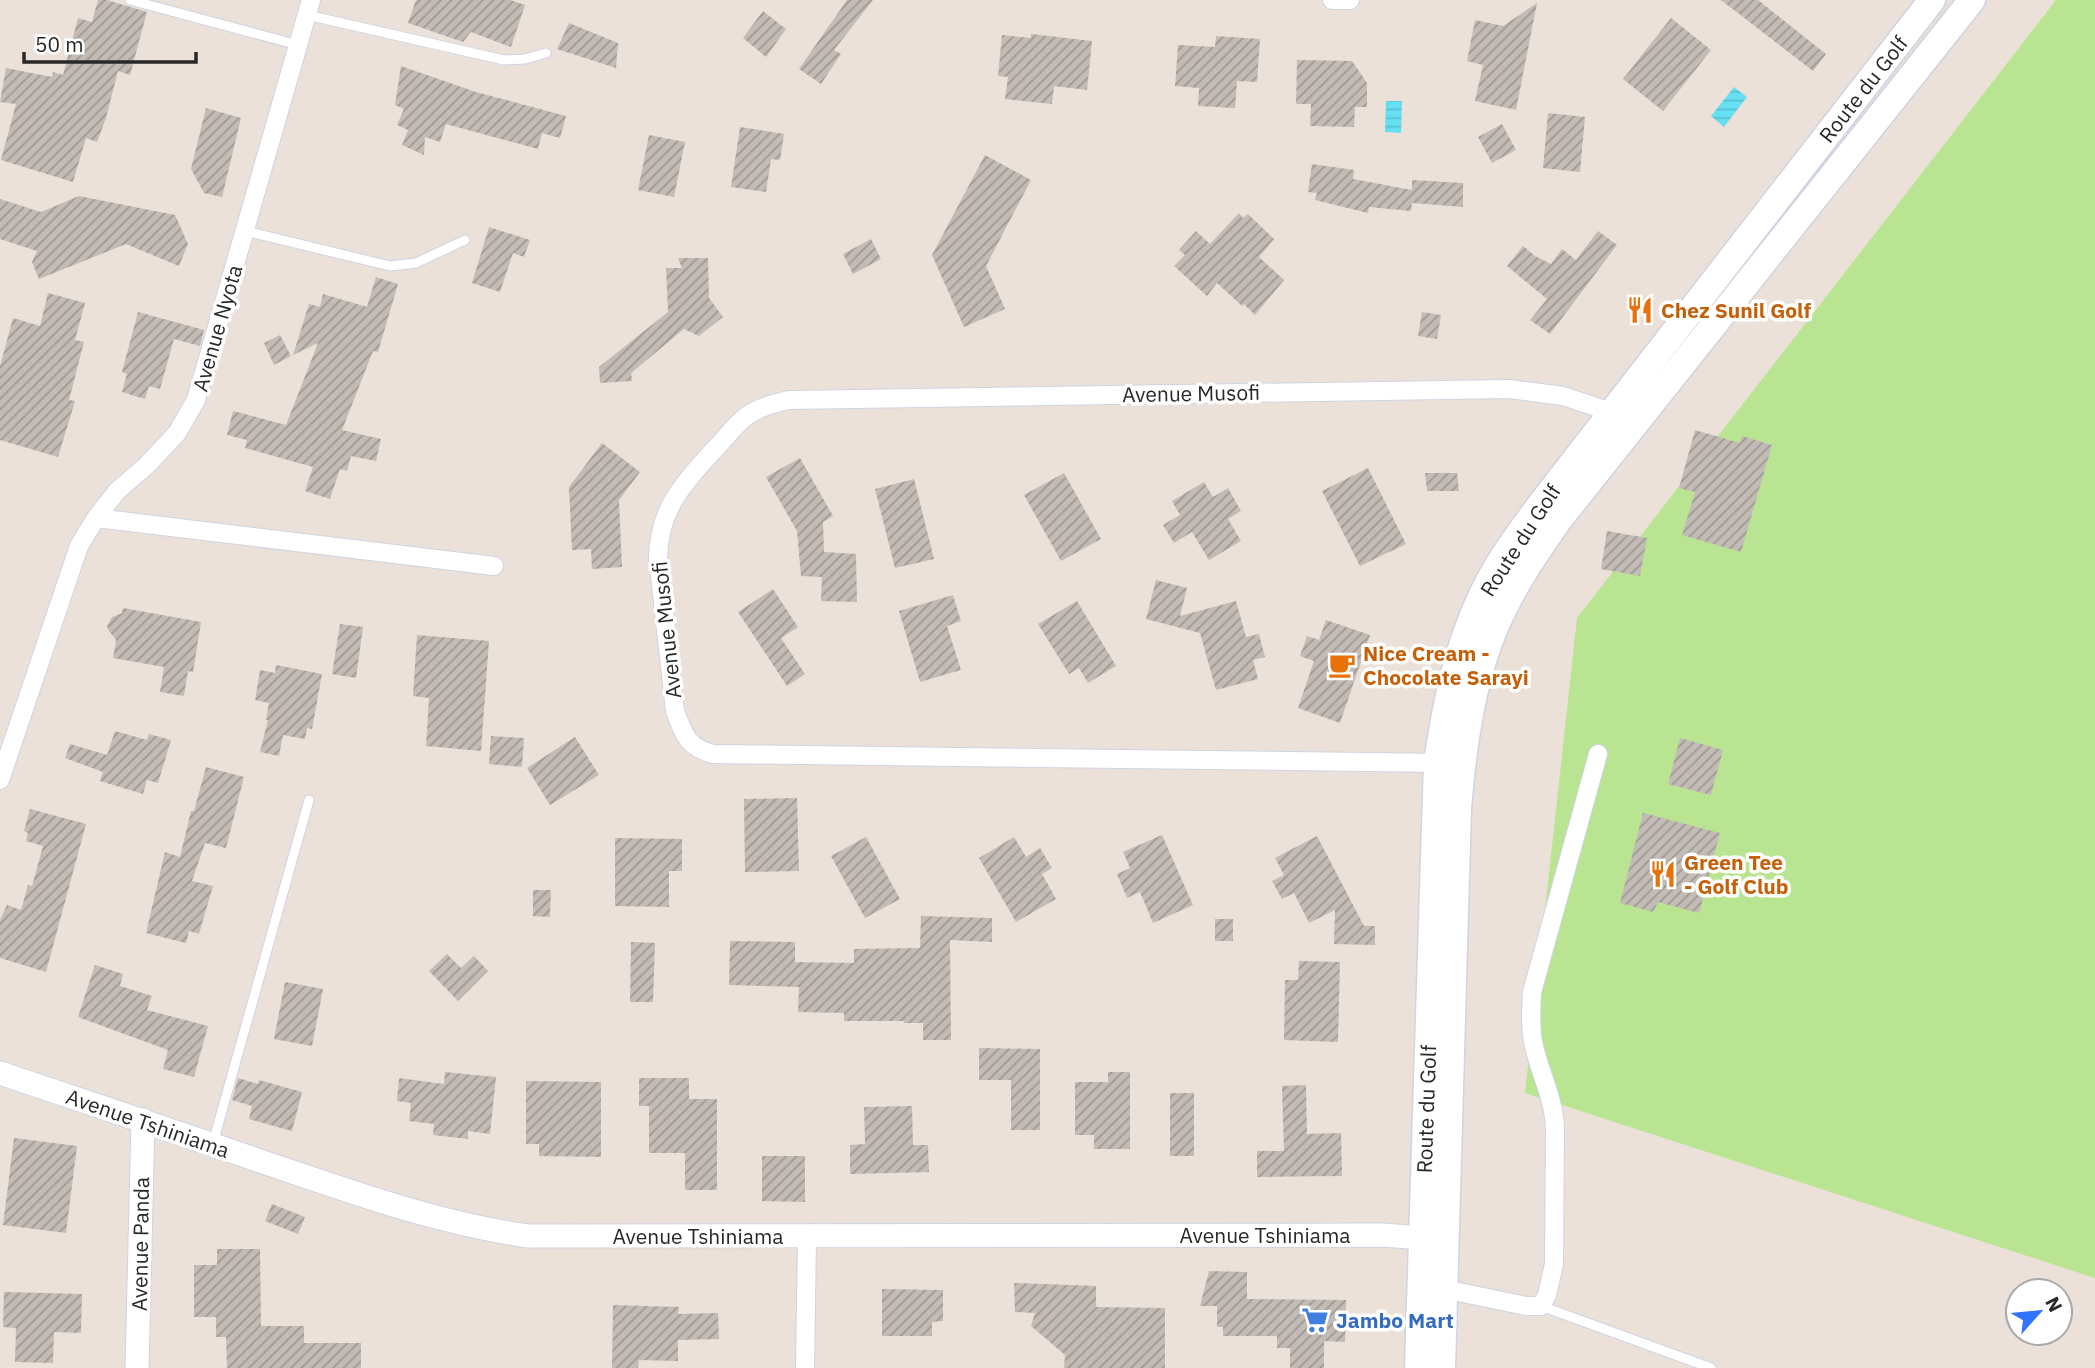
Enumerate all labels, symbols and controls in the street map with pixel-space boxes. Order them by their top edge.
scale bar [24,21,196,65]
text: 50 m [35,30,84,58]
street label: Route du Golf [1812,30,1914,148]
street label: Avenue Nyota [186,261,248,395]
restaurant icon: Chez Sunil Golf [1625,295,1655,325]
place label: Chez Sunil Golf [1661,296,1811,324]
street label: Avenue Musofi [1122,378,1260,408]
street label: Route du Golf [1473,478,1567,602]
street label: Avenue Musofi [645,560,687,700]
place label: Nice Cream - Chocolate Sarayi [1363,639,1529,691]
cafe icon: Nice Cream - Chocolate Sarayi [1327,650,1357,680]
place label: Green Tee - Golf Club [1684,848,1789,900]
restaurant icon: Green Tee - Golf Club [1648,859,1678,889]
street label: Route du Golf [1410,1044,1442,1174]
street label: Avenue Tshiniama [63,1082,233,1164]
street label: Avenue Panda [125,1177,155,1311]
street label: Avenue Tshiniama [1180,1221,1350,1249]
street label: Avenue Tshiniama [613,1222,783,1250]
north arrow [2004,1277,2074,1347]
text: N [2040,1293,2068,1316]
supermarket icon: Jambo Mart [1300,1305,1330,1335]
place label: Jambo Mart [1336,1306,1454,1334]

